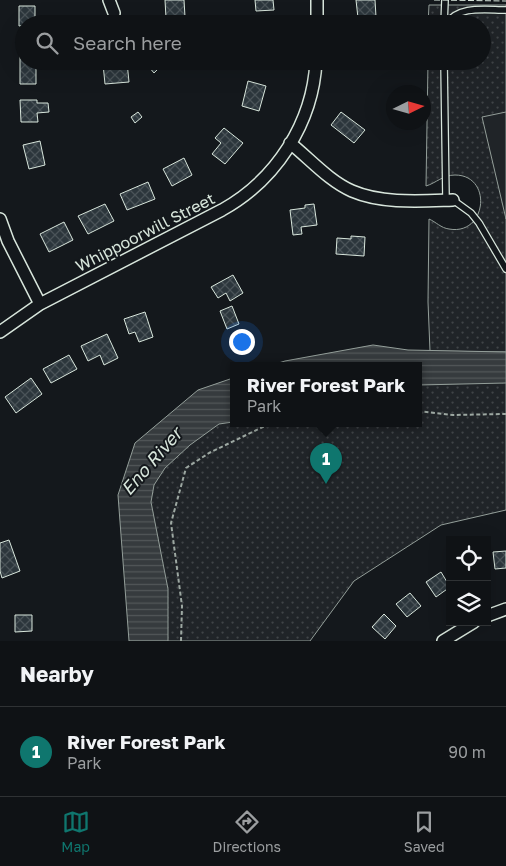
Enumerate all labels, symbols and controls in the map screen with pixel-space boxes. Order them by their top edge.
search box [15,15,491,70]
icon: search [33,29,61,57]
text: Search here [73,31,182,54]
north arrow [386,85,431,130]
street label: Whippoorwill Street [72,188,218,276]
your location [229,329,255,355]
popup [230,362,422,427]
text: River Forest Park [247,373,405,396]
text: Park [247,396,281,416]
water label: Eno River [116,421,188,499]
pin: 1 [310,443,342,484]
map controls [446,536,491,626]
button: locate [446,536,491,581]
button: layers [446,581,491,626]
text: Nearby [20,661,94,687]
text: River Forest Park [67,730,225,753]
text: 1 [32,742,40,762]
text: 90 m [448,742,486,762]
text: Park [67,753,102,773]
tab: Map [61,808,90,855]
tab: Directions [213,808,281,855]
tab: Saved [404,808,445,855]

